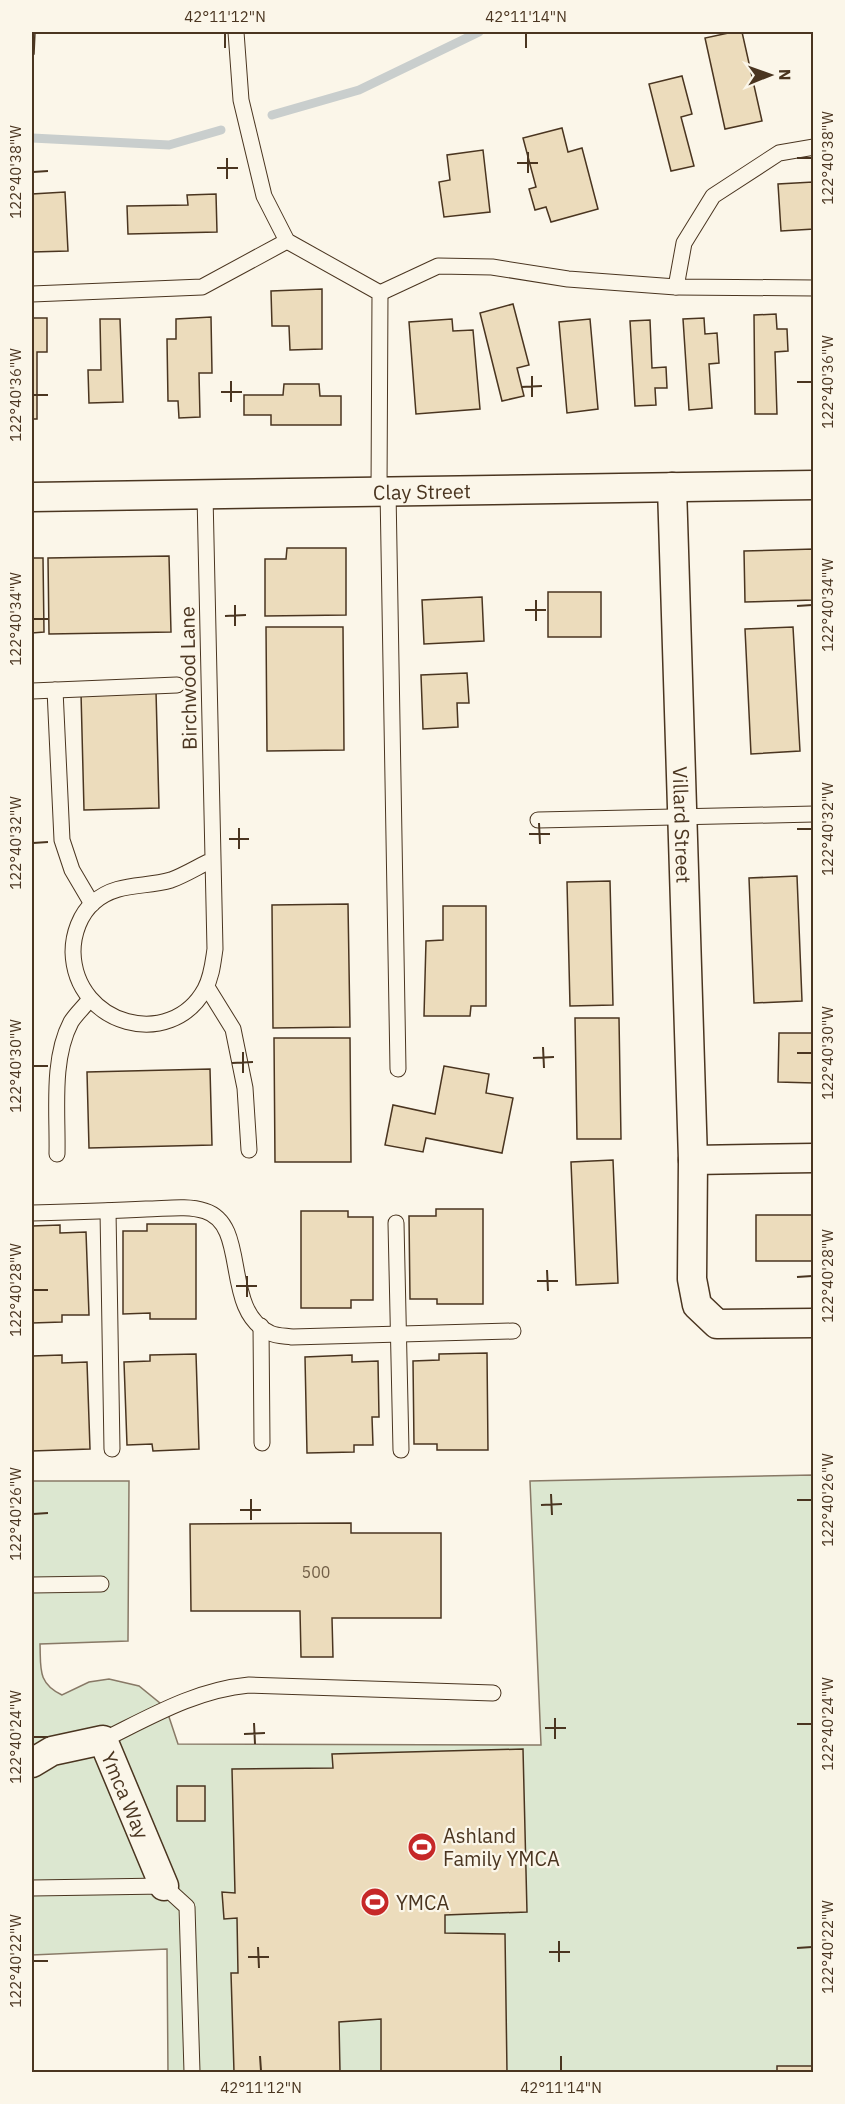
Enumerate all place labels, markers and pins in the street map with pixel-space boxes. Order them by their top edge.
place label: Ashland Family YMCA [443,1822,560,1872]
sports icon: Ashland Family YMCA [406,1831,438,1863]
sports icon: YMCA [359,1886,391,1918]
place label: YMCA [396,1889,450,1916]

